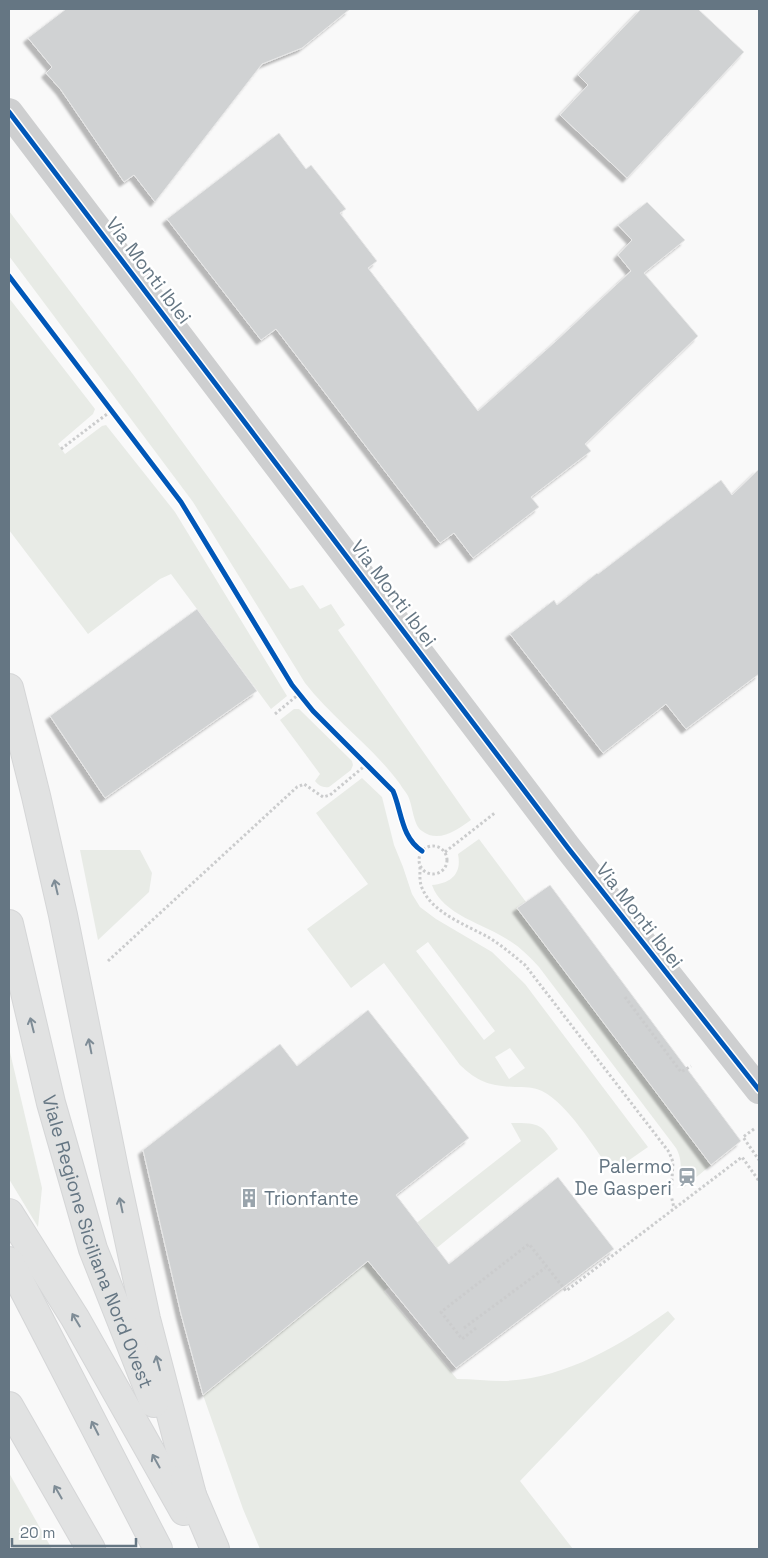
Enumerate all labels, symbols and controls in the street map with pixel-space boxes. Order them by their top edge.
street label: Via Monti Iblei [100,212,197,329]
street label: Via Monti Iblei [345,535,442,652]
street label: Via Monti Iblei [591,857,689,973]
one-way arrow [51,879,61,895]
one-way arrow [27,1018,36,1034]
one-way arrow [84,1038,94,1054]
street label: Viale Regione Siciliana Nord Ovest [36,1092,159,1392]
place label: Palermo De Gasperi [575,1154,672,1201]
station icon: Palermo De Gasperi [676,1166,698,1188]
place label: Trionfante [264,1186,359,1211]
building icon: Trionfante [238,1187,260,1209]
one-way arrow [116,1198,126,1214]
one-way arrow [71,1312,81,1327]
one-way arrow [153,1356,162,1372]
one-way arrow [90,1421,99,1436]
one-way arrow [151,1454,160,1469]
one-way arrow [53,1485,63,1499]
scale bar [12,1516,136,1548]
text: 20 m [20,1523,55,1542]

